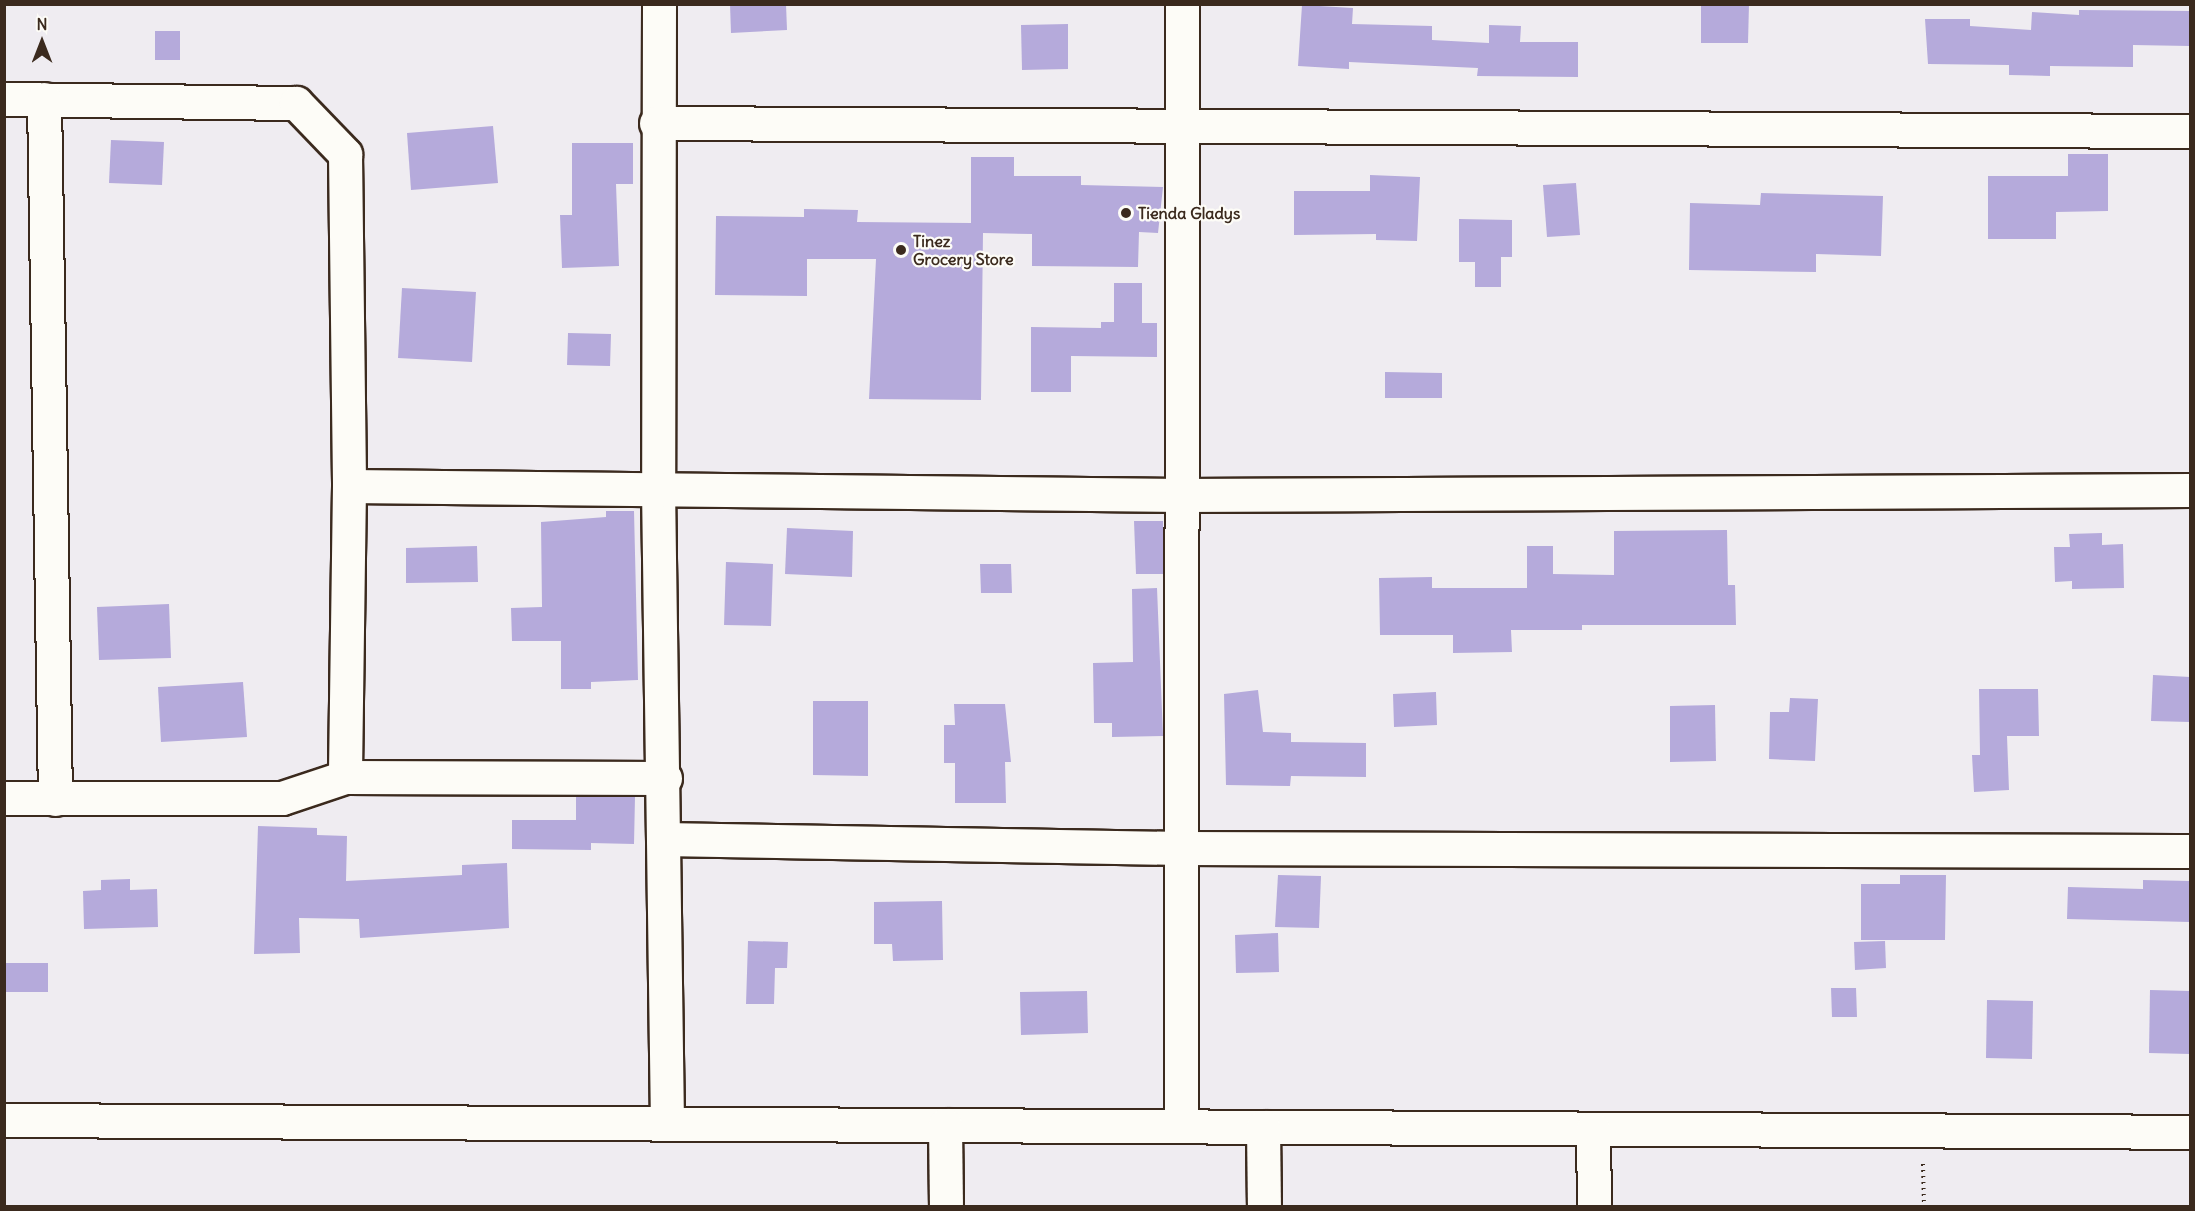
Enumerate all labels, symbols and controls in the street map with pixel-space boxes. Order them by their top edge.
north arrow [12,12,72,72]
text: N [36,14,48,34]
place label: Tienda Gladys [1138,203,1240,223]
marker: Tienda Gladys [1119,206,1133,220]
place label: Tinez Grocery Store [913,231,1014,269]
marker: Tinez Grocery Store [894,243,908,257]

